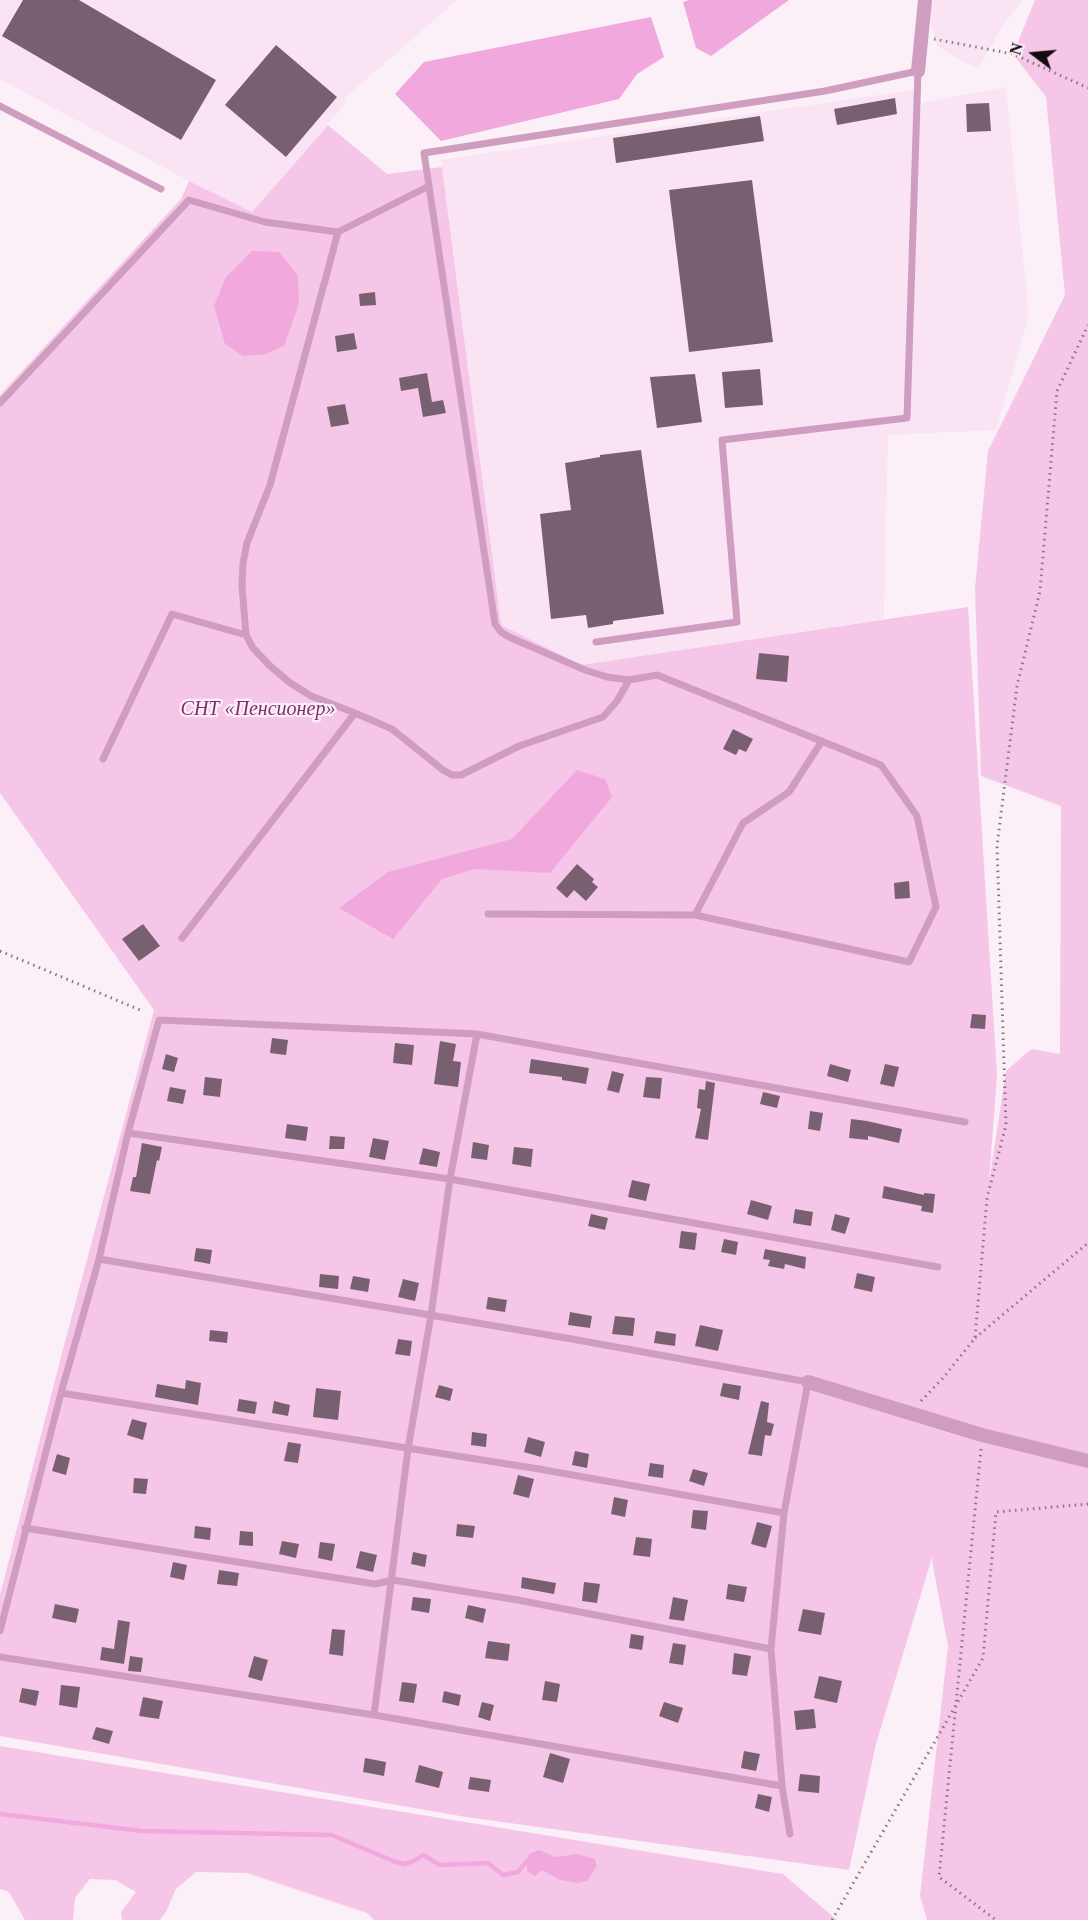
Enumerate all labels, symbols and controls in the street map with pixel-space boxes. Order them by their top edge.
north arrow [1004,24,1064,84]
text: N [1006,41,1026,57]
park label: СНТ «Пенсионер» [181,698,335,722]

